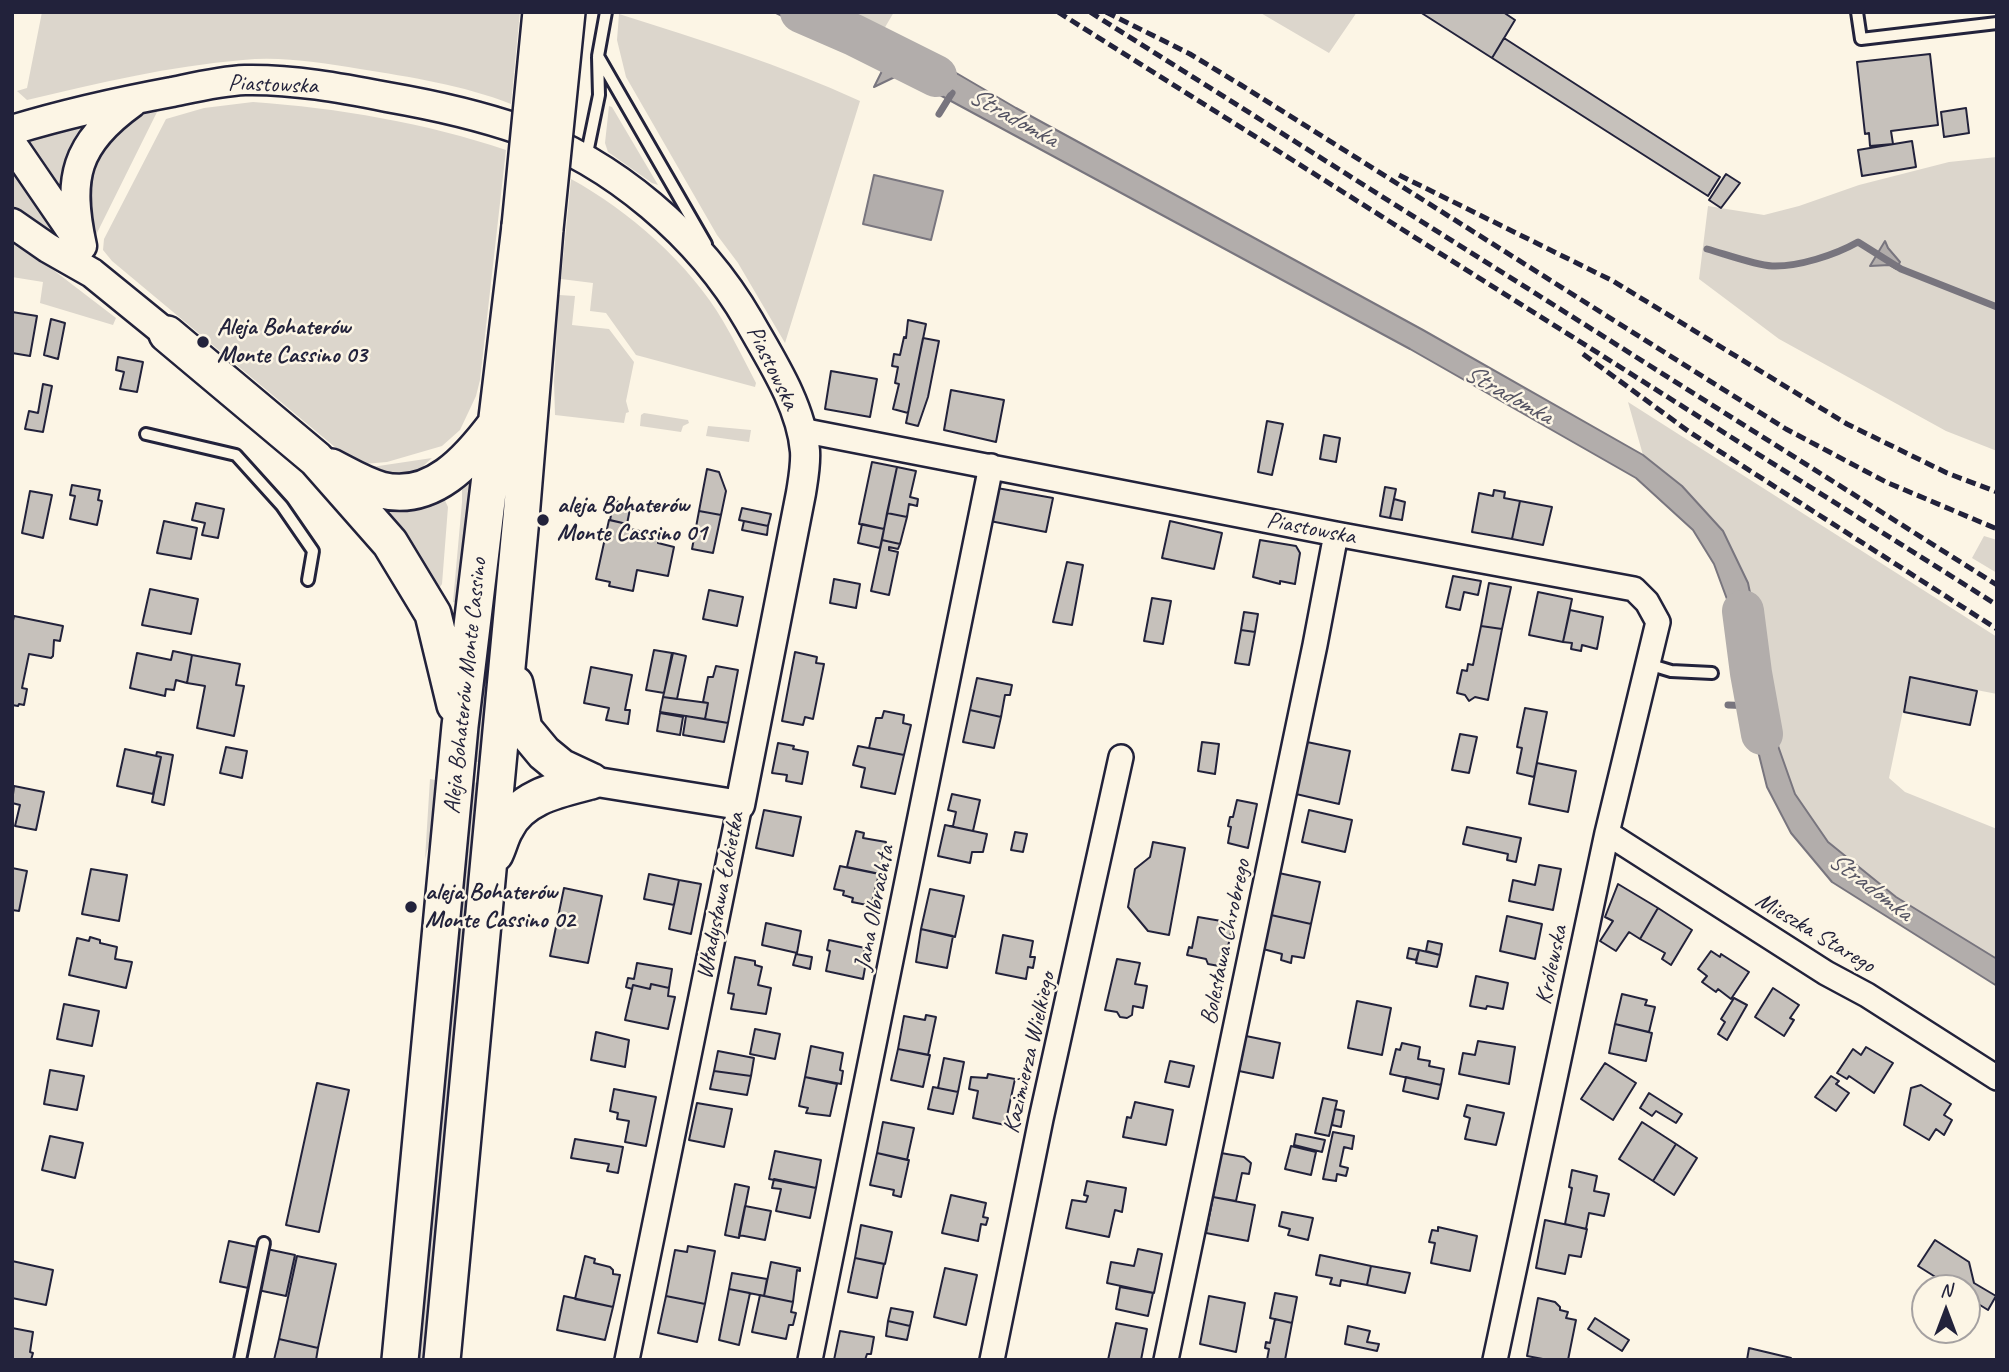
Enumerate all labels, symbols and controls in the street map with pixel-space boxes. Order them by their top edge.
street label: Piastowska [228,69,318,101]
water label: Stradomka [963,81,1063,155]
place label: Aleja Bohaterów Monte Cassino 03 [217,314,367,370]
street label: Piastowska [739,321,805,415]
marker: Aleja Bohaterów Monte Cassino 03 [195,334,211,350]
water label: Stradomka [1458,358,1558,432]
place label: aleja Bohaterów Monte Cassino 01 [557,492,707,548]
street label: Piastowska [1264,506,1358,552]
marker: aleja Bohaterów Monte Cassino 01 [535,512,551,528]
street label: Aleja Bohaterów Monte Cassino [438,557,494,815]
street label: Władysława Łokietka [691,810,751,982]
street label: Jana Olbrachta [849,843,901,973]
water label: Stradomka [1822,845,1918,929]
street label: Bolesława Chrobrego [1194,857,1258,1027]
place label: aleja Bohaterów Monte Cassino 02 [425,879,575,935]
street label: Mieszka Starego [1750,886,1880,980]
marker: aleja Bohaterów Monte Cassino 02 [403,899,419,915]
street label: Królewska [1530,923,1574,1007]
street label: Kazimierza Wielkiego [997,970,1063,1136]
north arrow [1911,1274,1981,1344]
text: N [1940,1278,1952,1302]

